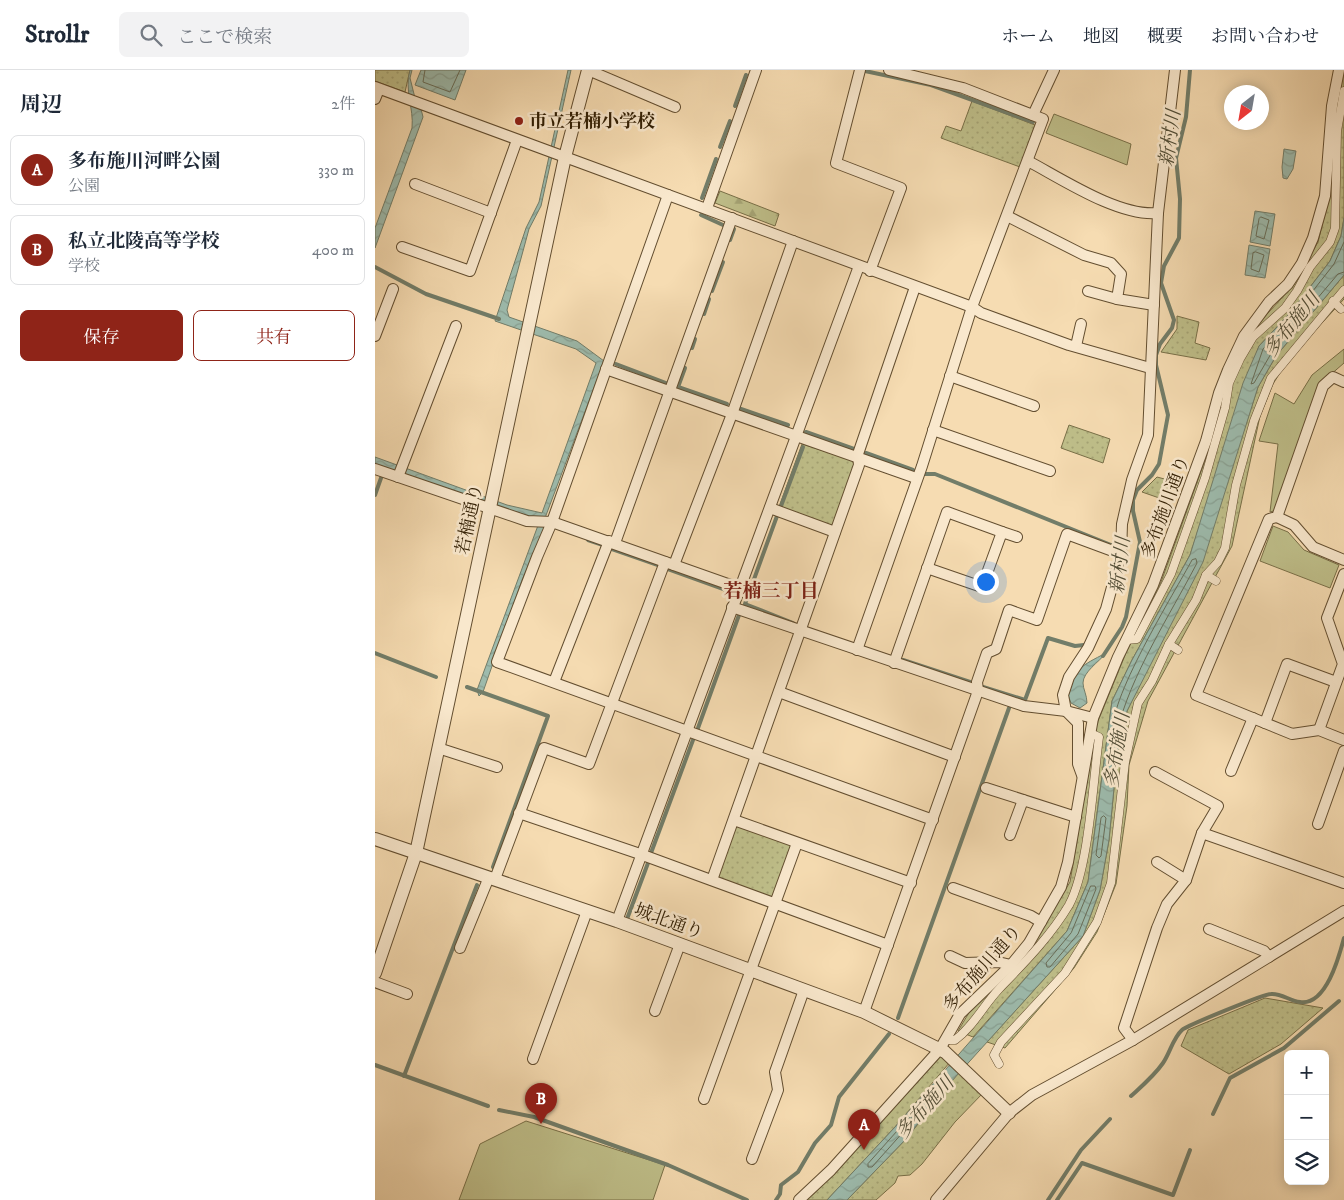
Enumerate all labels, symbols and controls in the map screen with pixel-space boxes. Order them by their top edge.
search box [119,12,469,57]
text: Strollr [25,20,89,50]
icon: search [137,21,165,49]
text: ここで検索 [177,26,272,49]
text: ホーム [1001,26,1055,48]
text: 地図 [1083,26,1119,48]
text: 概要 [1147,26,1183,48]
text: お問い合わせ [1211,26,1319,48]
north arrow [1224,85,1269,130]
text: 周辺 [20,92,62,118]
text: 2件 [331,94,355,114]
water label: 新村川 [1155,106,1186,168]
place label: 市立若楠小学校 [529,111,655,133]
marker: 市立若楠小学校 [513,115,525,127]
text: 多布施川河畔公園 [68,150,220,173]
text: A [32,160,42,180]
text: 330 m [318,160,354,180]
text: 公園 [68,176,100,196]
text: 私立北陵高等学校 [68,230,220,253]
text: B [32,240,42,260]
text: 400 m [312,240,354,260]
text: 学校 [68,256,100,276]
water label: 多布施川 [1259,287,1326,362]
button: 保存 [20,310,183,361]
button: 共有 [193,310,355,361]
street label: 多布施川通り [1137,453,1195,562]
street label: 若楠通り [452,482,488,557]
water label: 新村川 [1106,534,1136,595]
your location [973,569,999,595]
district label: 若楠三丁目 [723,580,819,603]
water label: 多布施川 [1100,709,1135,790]
street label: 城北通り [631,899,706,945]
street label: 多布施川通り [939,921,1026,1017]
map controls [1284,1050,1329,1185]
button: + [1284,1050,1329,1095]
water label: 多布施川 [891,1071,960,1144]
pin: B [525,1083,557,1124]
button: − [1284,1095,1329,1140]
pin: A [848,1109,880,1150]
button: layers [1284,1140,1329,1185]

